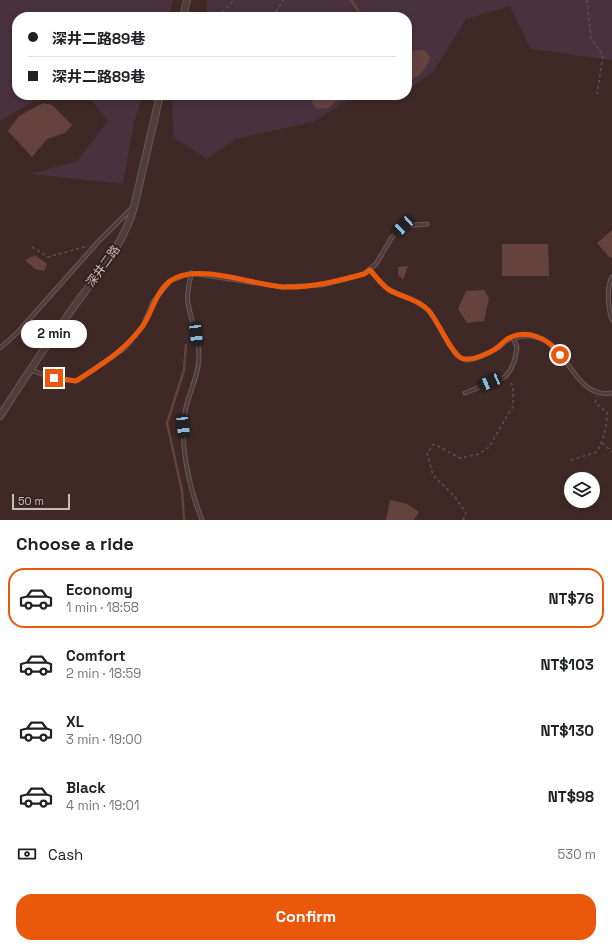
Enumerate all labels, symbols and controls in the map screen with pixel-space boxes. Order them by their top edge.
text: 深井二路89巷 [52,29,145,48]
text: 深井二路89巷 [52,67,145,86]
car [390,213,416,239]
street label: 深井二路 [82,242,124,290]
callout: 2 min [21,320,87,348]
car [189,321,203,347]
text: 2 min [37,325,71,342]
route start [551,346,569,364]
route end [45,369,63,387]
car [477,372,503,392]
car [176,413,190,439]
map controls [564,472,600,508]
button: layers [564,472,600,508]
scale bar [12,492,70,511]
text: 50 m [18,494,44,508]
text: Choose a ride [16,532,134,555]
icon: car [18,580,54,616]
text: Economy [66,580,133,599]
text: NT$76 [549,589,594,608]
text: 1 min · 18:58 [66,599,139,616]
icon: car [18,646,54,682]
text: Comfort [66,646,126,665]
text: NT$103 [540,655,594,674]
text: 2 min · 18:59 [66,665,141,682]
icon: car [18,712,54,748]
text: XL [66,712,84,731]
text: NT$130 [540,721,594,740]
text: 3 min · 19:00 [66,731,142,748]
icon: car [18,778,54,814]
text: Black [66,778,106,797]
text: NT$98 [548,787,594,806]
text: 4 min · 19:01 [66,797,139,814]
icon: cash [16,843,38,865]
text: Cash [48,845,83,864]
text: 530 m [558,846,596,863]
button: Confirm [16,894,596,940]

